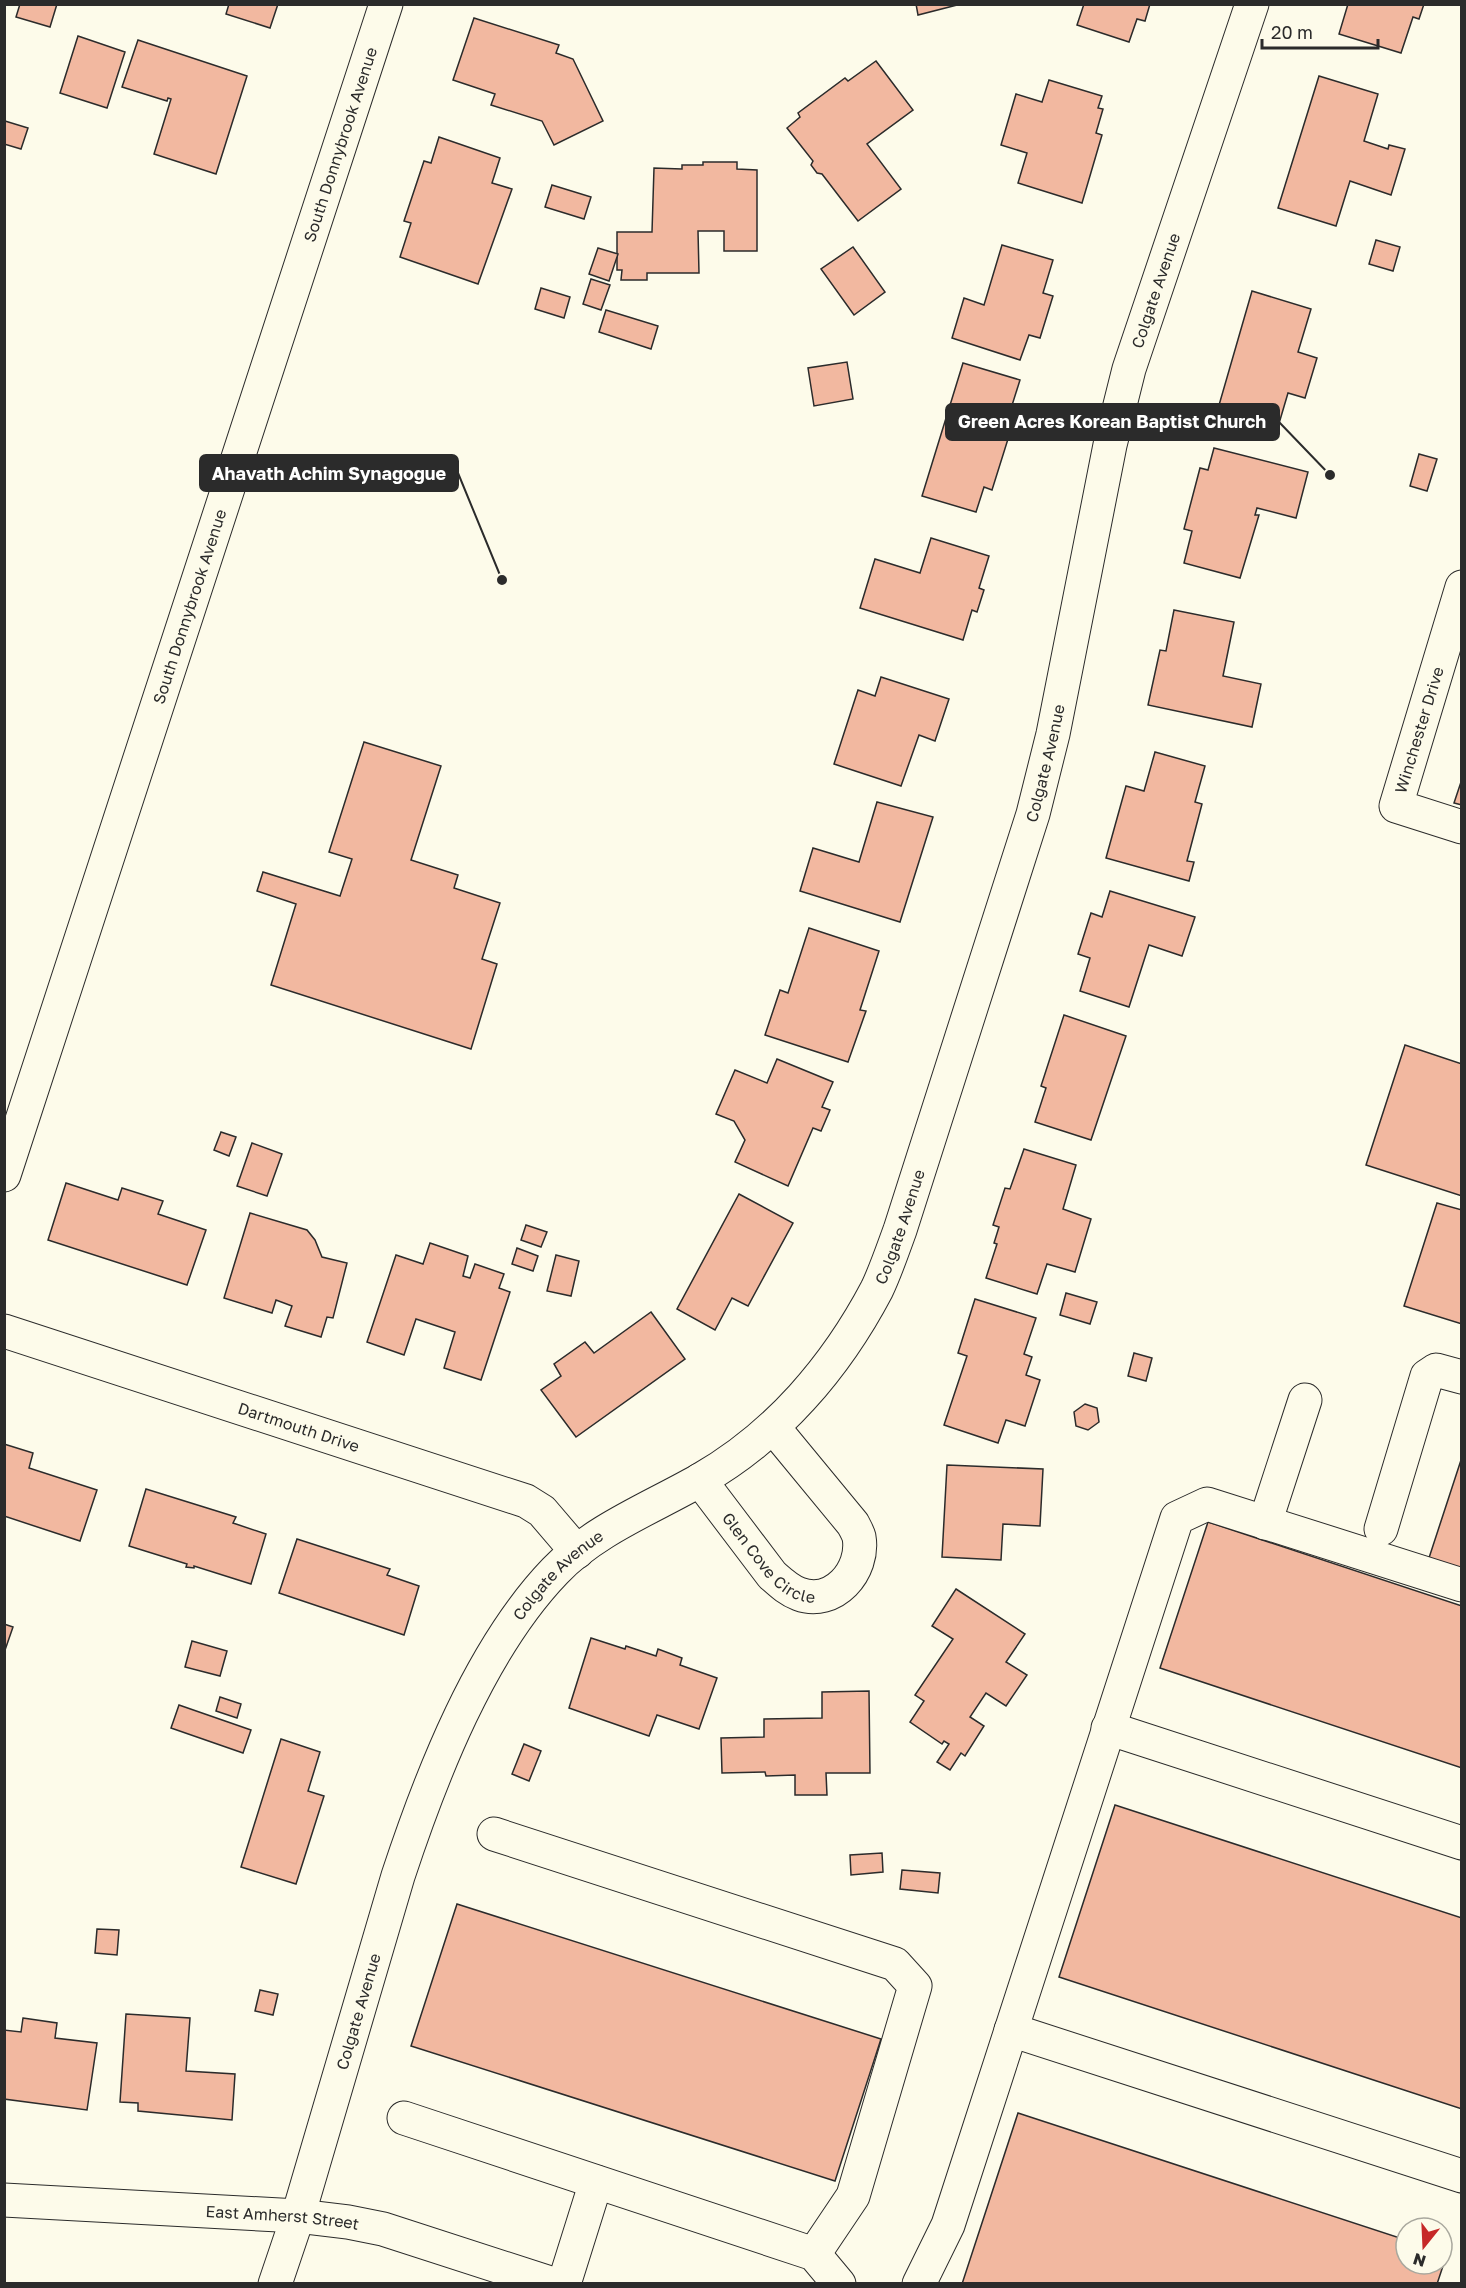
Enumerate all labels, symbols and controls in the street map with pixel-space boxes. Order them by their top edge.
scale bar [1262,12,1378,50]
text: 20 m [1271,21,1313,43]
street label: South Donnybrook Avenue [299,45,381,244]
street label: Colgate Avenue [1127,230,1184,351]
callout: Green Acres Korean Baptist Church [946,404,1279,440]
text: Green Acres Korean Baptist Church [958,410,1266,432]
callout: Ahavath Achim Synagogue [200,455,458,491]
text: Ahavath Achim Synagogue [212,462,447,484]
street label: South Donnybrook Avenue [148,507,231,706]
street label: Winchester Drive [1390,664,1448,796]
street label: Colgate Avenue [1021,703,1069,825]
street label: Colgate Avenue [870,1167,929,1287]
street label: Dartmouth Drive [235,1398,362,1456]
street label: Glen Cove Circle [718,1508,816,1607]
street label: Colgate Avenue [508,1526,607,1624]
street label: Colgate Avenue [332,1951,385,2072]
street label: East Amherst Street [205,2201,361,2234]
north arrow [1394,2216,1454,2276]
text: N [1410,2249,1428,2272]

